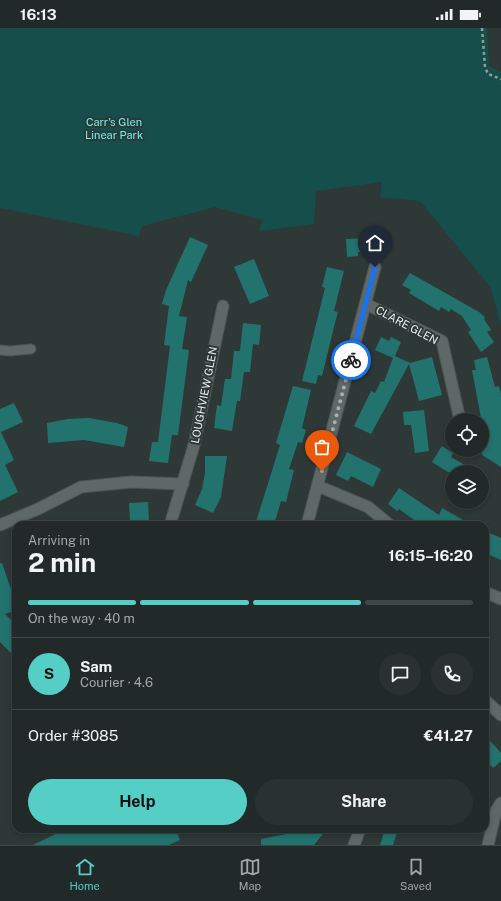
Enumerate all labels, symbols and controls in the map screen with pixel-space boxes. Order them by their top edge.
text: 16:13 [20,6,57,23]
park label: Carr's Glen Linear Park [85,116,143,141]
pin [358,226,392,267]
icon: home [364,232,386,254]
street label: CLARE GLEN [374,304,440,346]
courier [331,340,371,380]
street label: LOUGHVIEW GLEN [189,346,219,444]
icon: bike [340,349,362,371]
map controls [445,413,489,509]
button: locate [445,413,489,457]
pin [305,430,339,471]
icon: bag [311,436,333,458]
button: layers [445,465,489,509]
text: Arriving in [28,533,90,548]
text: 2 min [28,547,96,578]
text: 16:15–16:20 [388,547,473,564]
text: On the way · 40 m [28,611,135,626]
button: chat [379,653,421,695]
button: phone [431,653,473,695]
text: Sam [80,658,112,675]
text: S [44,665,54,682]
text: Courier · 4.6 [80,675,153,690]
text: Order #3085 [28,727,118,744]
text: €41.27 [424,727,473,744]
button: Help [28,779,247,825]
button: Share [255,779,473,825]
tab: Home [69,856,100,892]
tab: Map [239,856,261,892]
tab: Saved [400,856,432,892]

